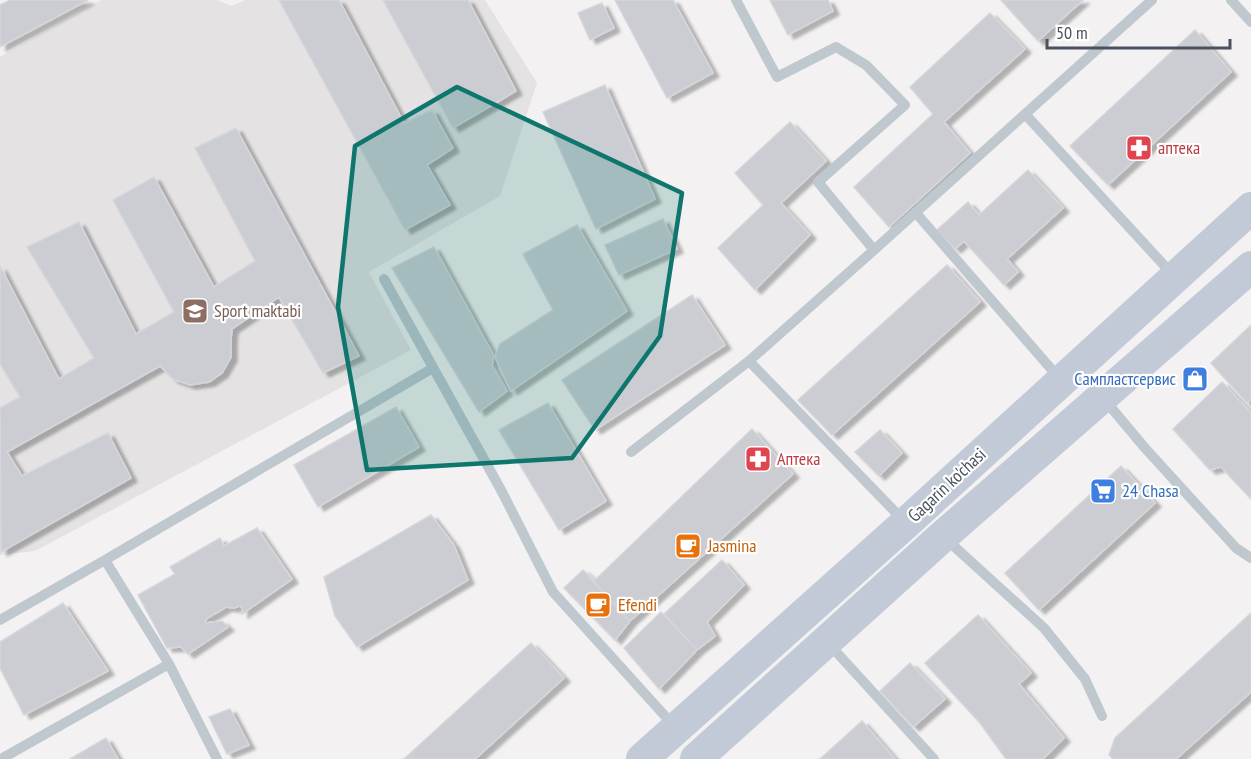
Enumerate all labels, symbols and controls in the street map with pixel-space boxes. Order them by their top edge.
scale bar [1047,12,1230,50]
text: 50 m [1056,21,1088,44]
pharmacy icon: аптека [1124,133,1154,163]
place label: аптека [1158,136,1200,159]
school or university icon: Sport maktabi [180,296,210,326]
place label: Sport maktabi [214,299,301,322]
shop icon: Сампластсервис [1180,364,1210,394]
place label: Сампластсервис [1074,367,1177,390]
street label: Gagarin ko'chasi [903,443,991,527]
pharmacy icon: Аптека [743,444,773,474]
place label: Аптека [777,447,820,470]
supermarket icon: 24 Chasa [1088,476,1118,506]
place label: 24 Chasa [1122,479,1179,502]
cafe icon: Jasmina [673,531,703,561]
place label: Jasmina [707,534,756,557]
cafe icon: Efendi [583,590,613,620]
place label: Efendi [618,593,657,616]

